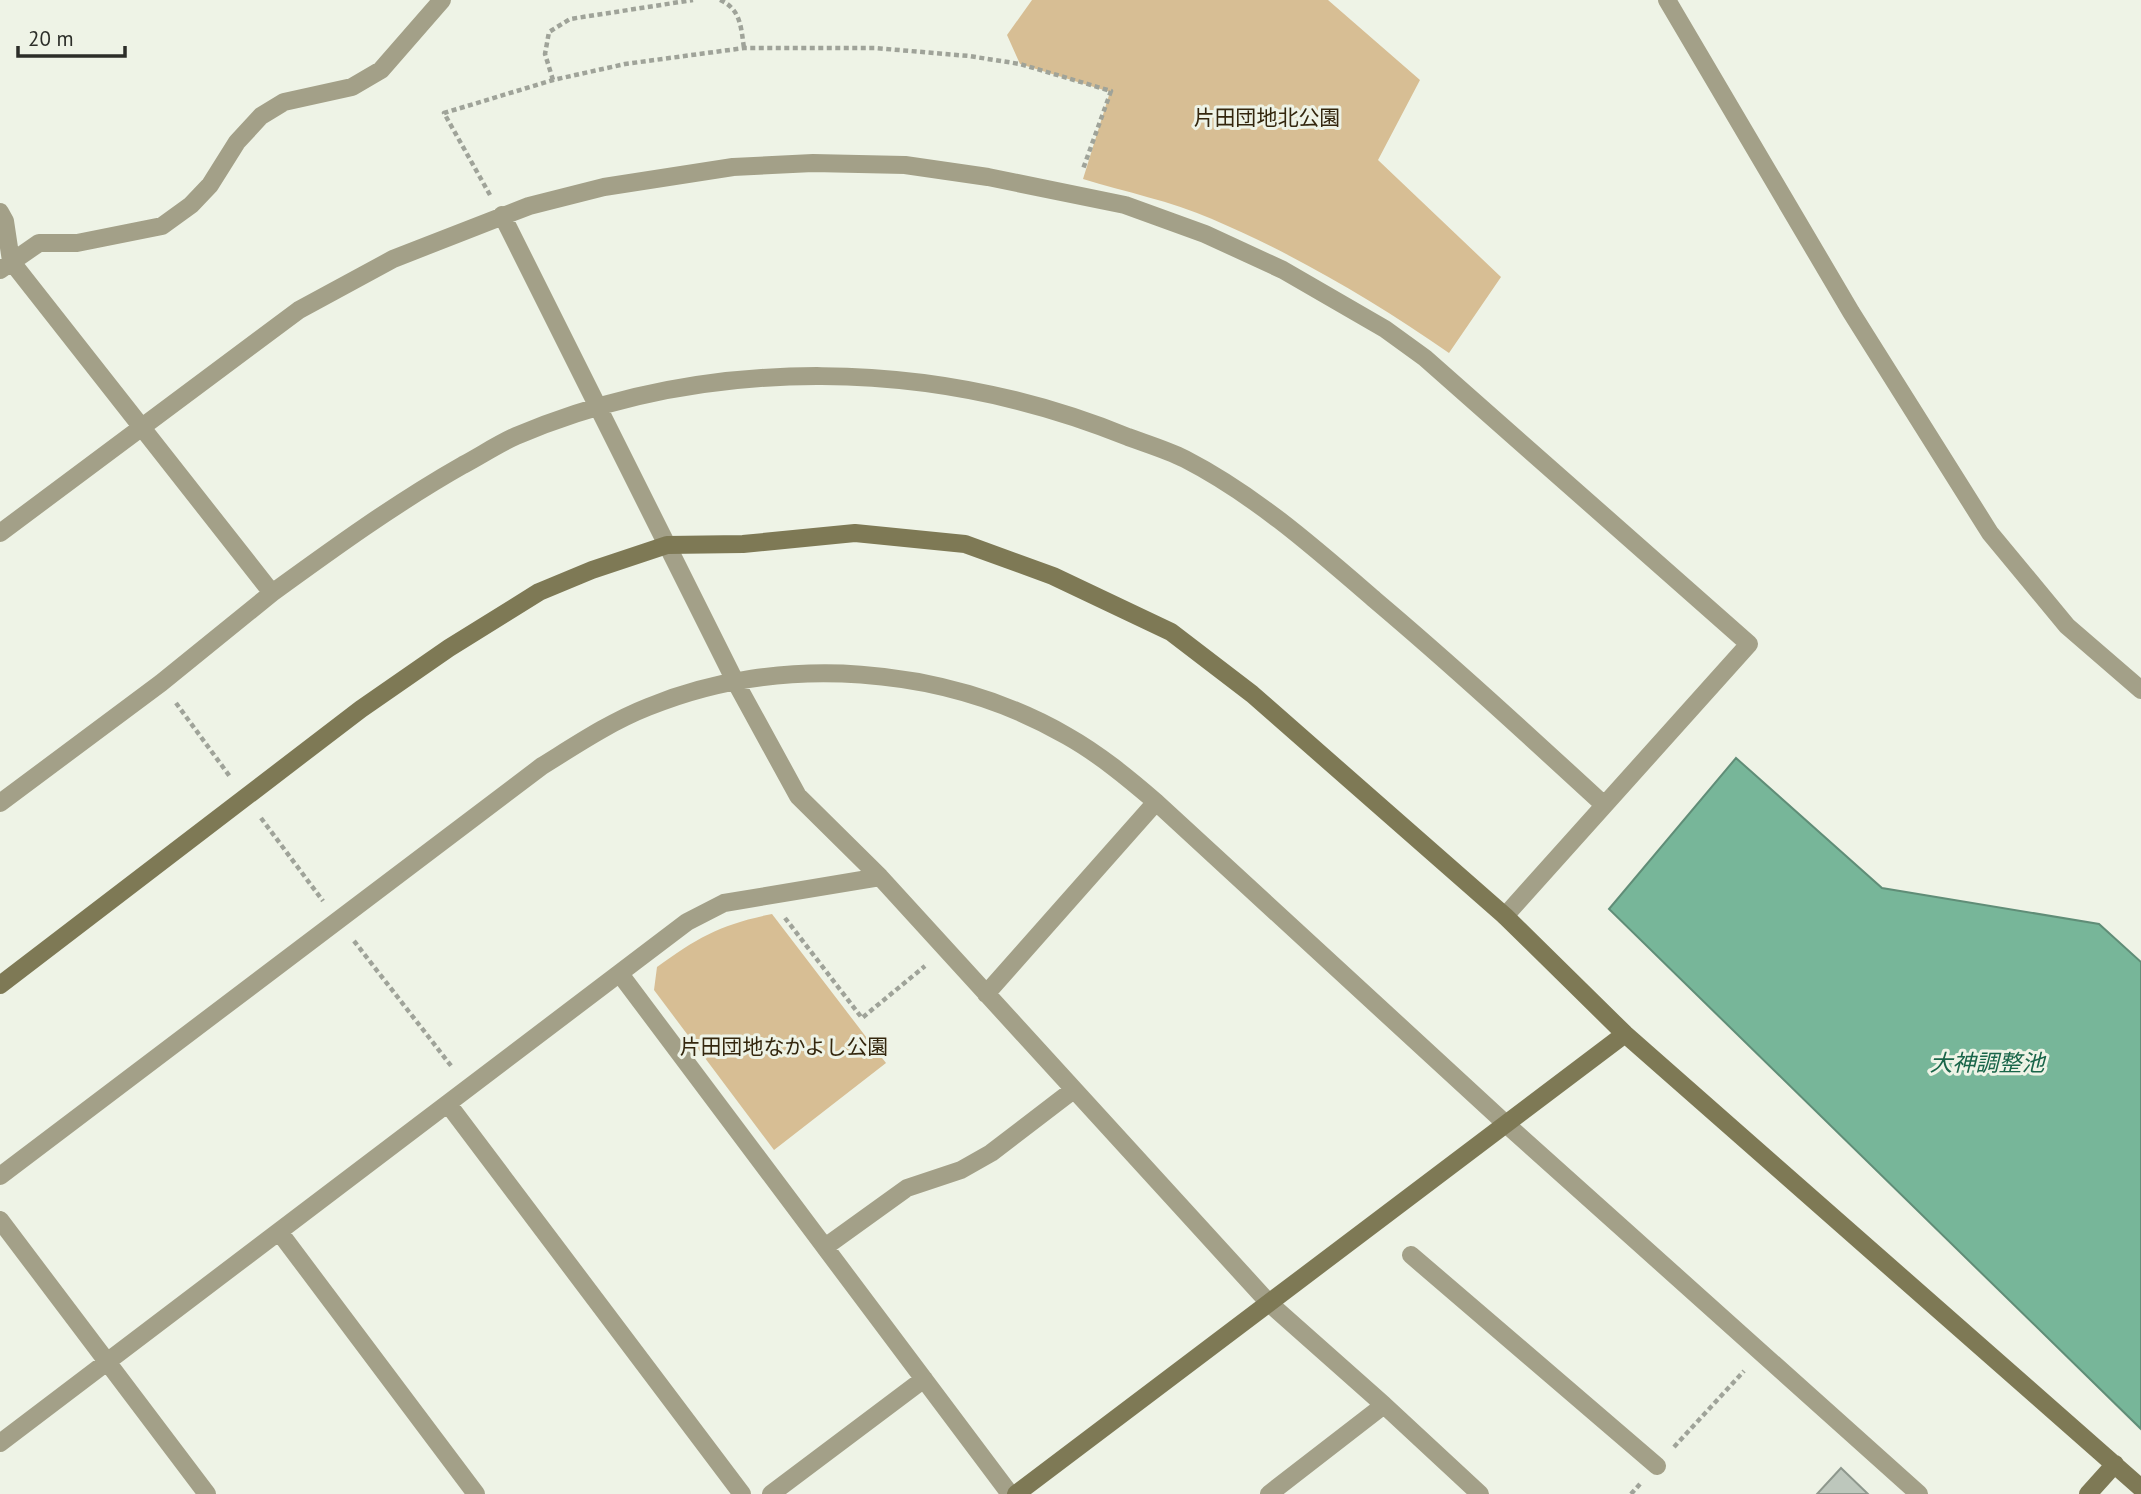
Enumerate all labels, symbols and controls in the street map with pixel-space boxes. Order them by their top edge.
scale bar [18,14,124,58]
text: 20 m [28,25,74,52]
park label: 片田団地北公園 [1194,104,1341,131]
park label: 片田団地なかよし公園 [680,1033,888,1060]
water label: 大神調整池 [1930,1048,2047,1077]

